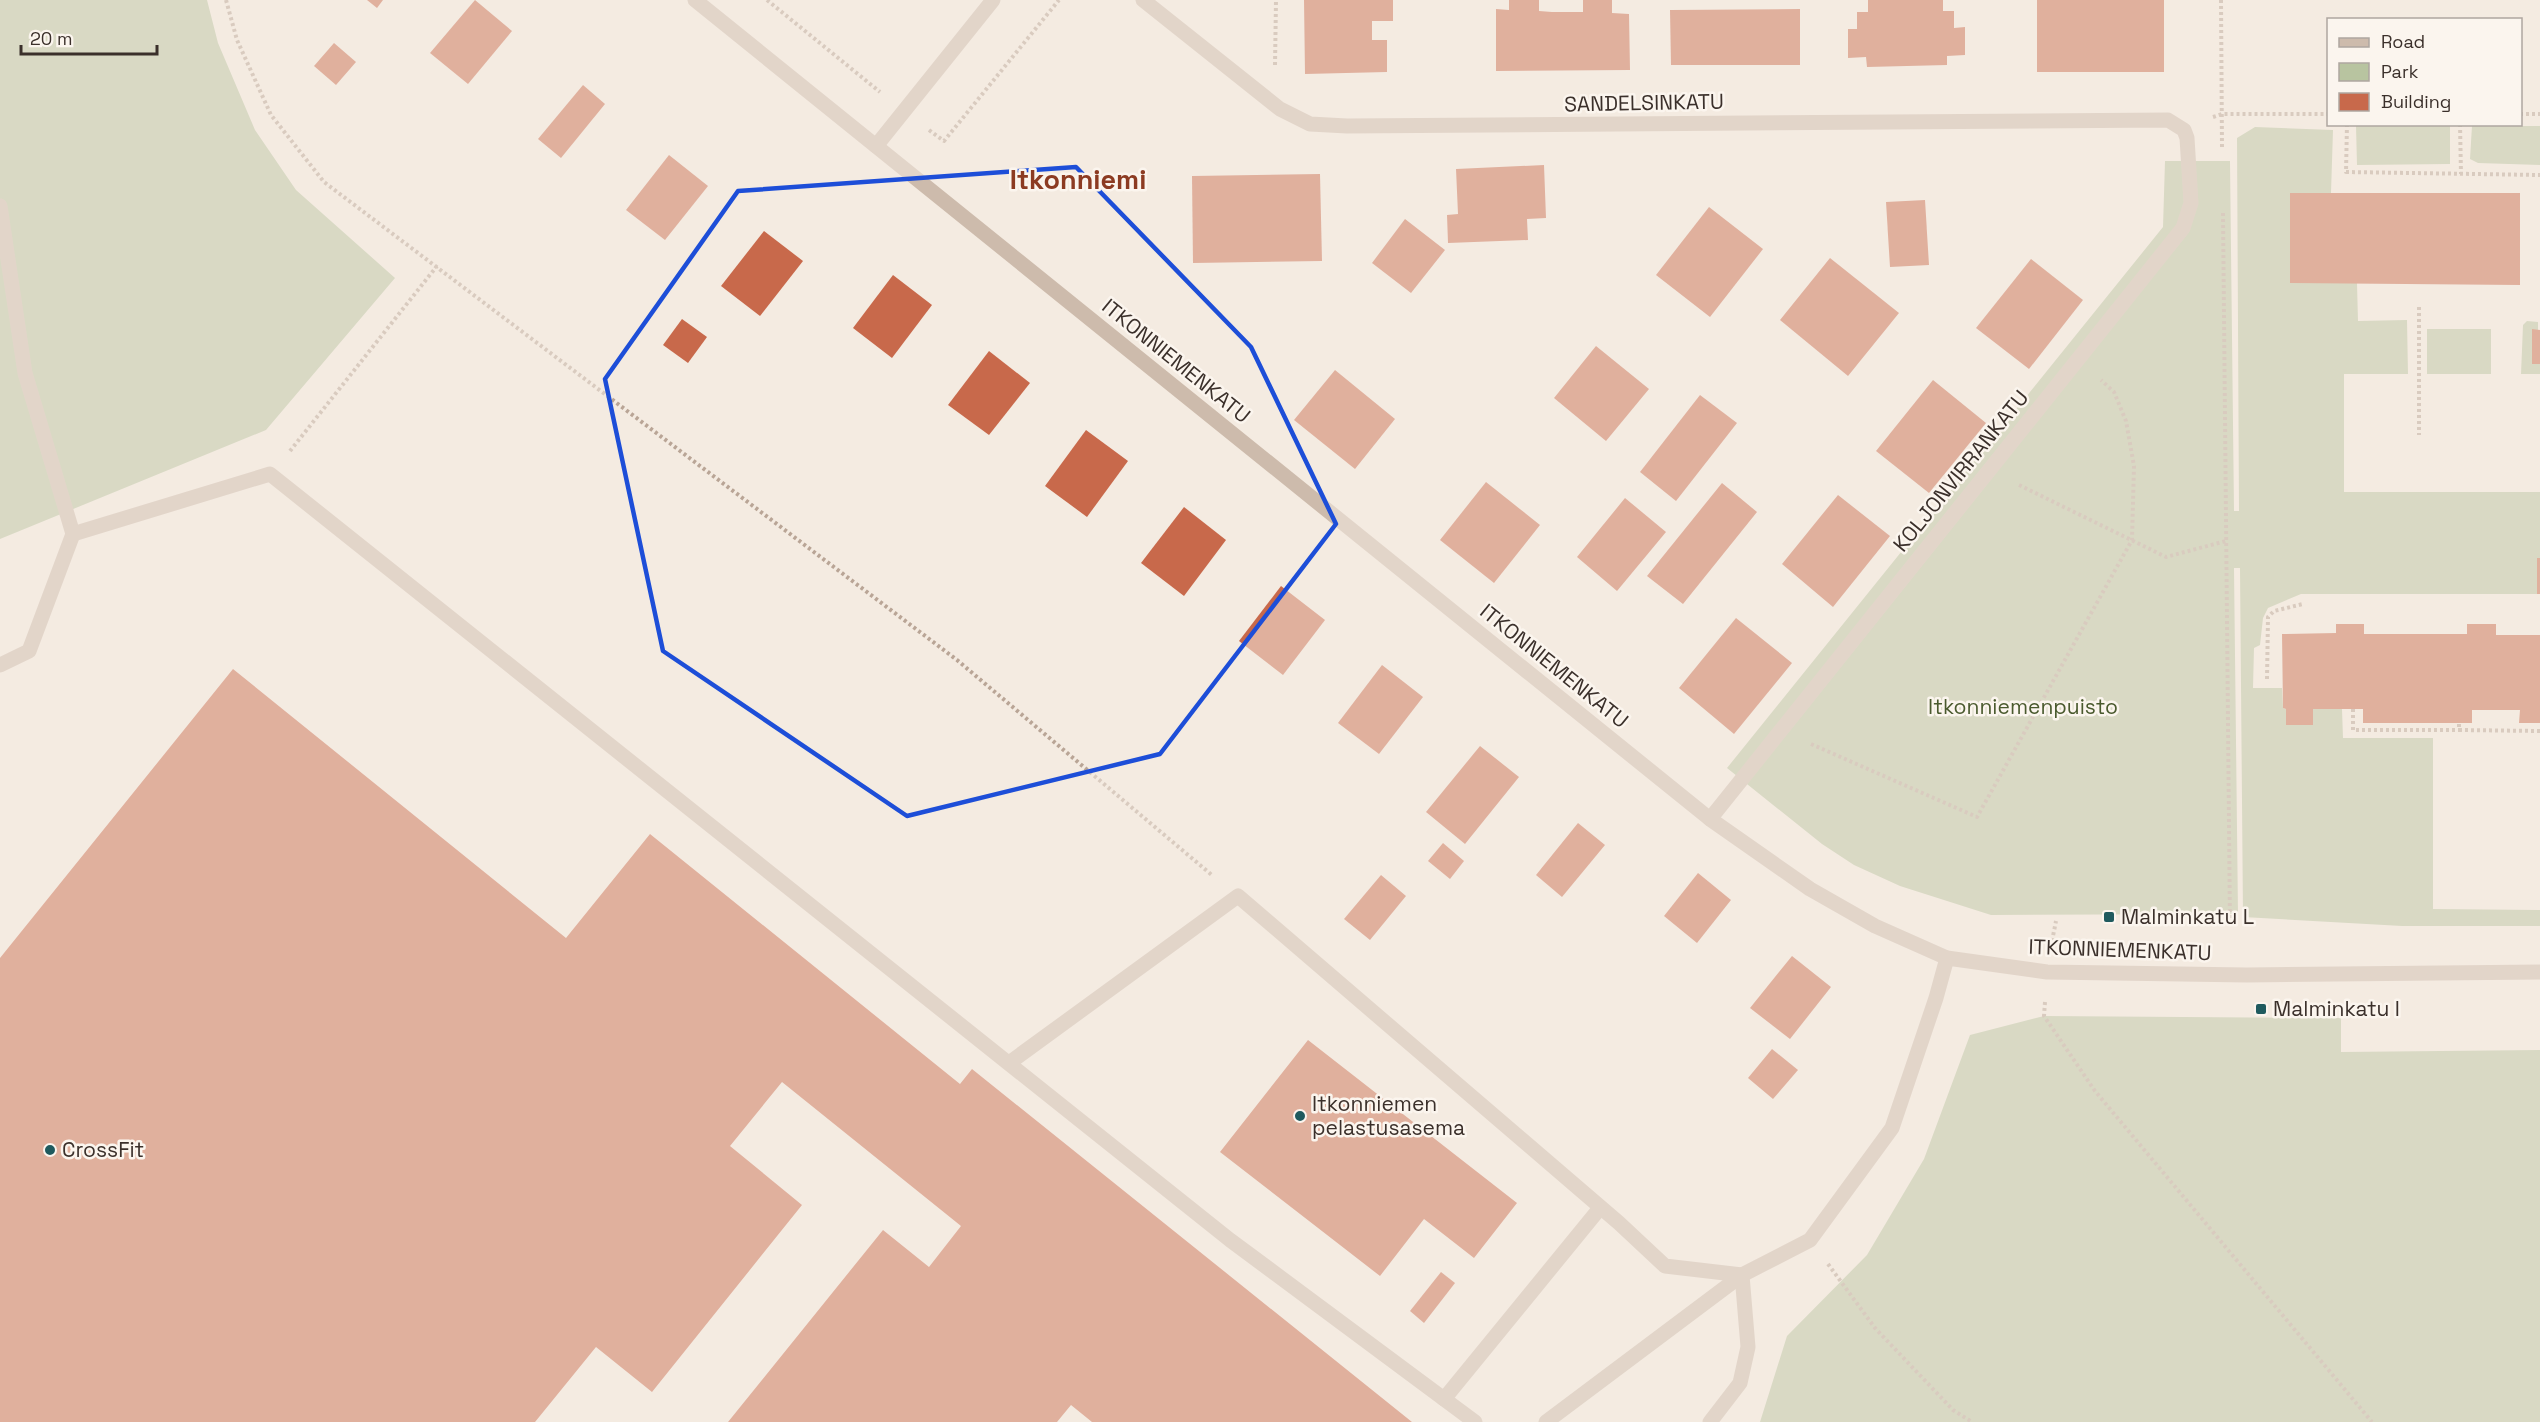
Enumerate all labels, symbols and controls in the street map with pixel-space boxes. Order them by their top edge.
scale bar [21,18,158,56]
legend [2327,18,2522,126]
text: 20 m [30,27,73,50]
text: Road [2381,30,2425,53]
text: Park [2381,60,2419,83]
street label: SANDELSINKATU [1564,88,1724,117]
text: Building [2381,90,2451,113]
district label: Itkonniemi [1010,162,1146,197]
street label: ITKONNIEMENKATU [1097,292,1256,429]
street label: KOLJONVIRRANKATU [1887,384,2034,557]
street label: ITKONNIEMENKATU [1475,597,1634,734]
park label: Itkonniemenpuisto [1928,693,2118,720]
place label: Malminkatu L [2121,903,2254,930]
marker: Malminkatu L [2102,910,2116,924]
street label: ITKONNIEMENKATU [2028,933,2212,966]
place label: Malminkatu I [2273,995,2400,1022]
marker: Malminkatu I [2254,1002,2268,1016]
place label: Itkonniemen pelastusasema [1312,1090,1465,1141]
marker: Itkonniemen pelastusasema [1293,1109,1307,1123]
place label: CrossFit [62,1136,144,1163]
marker: CrossFit [43,1143,57,1157]

